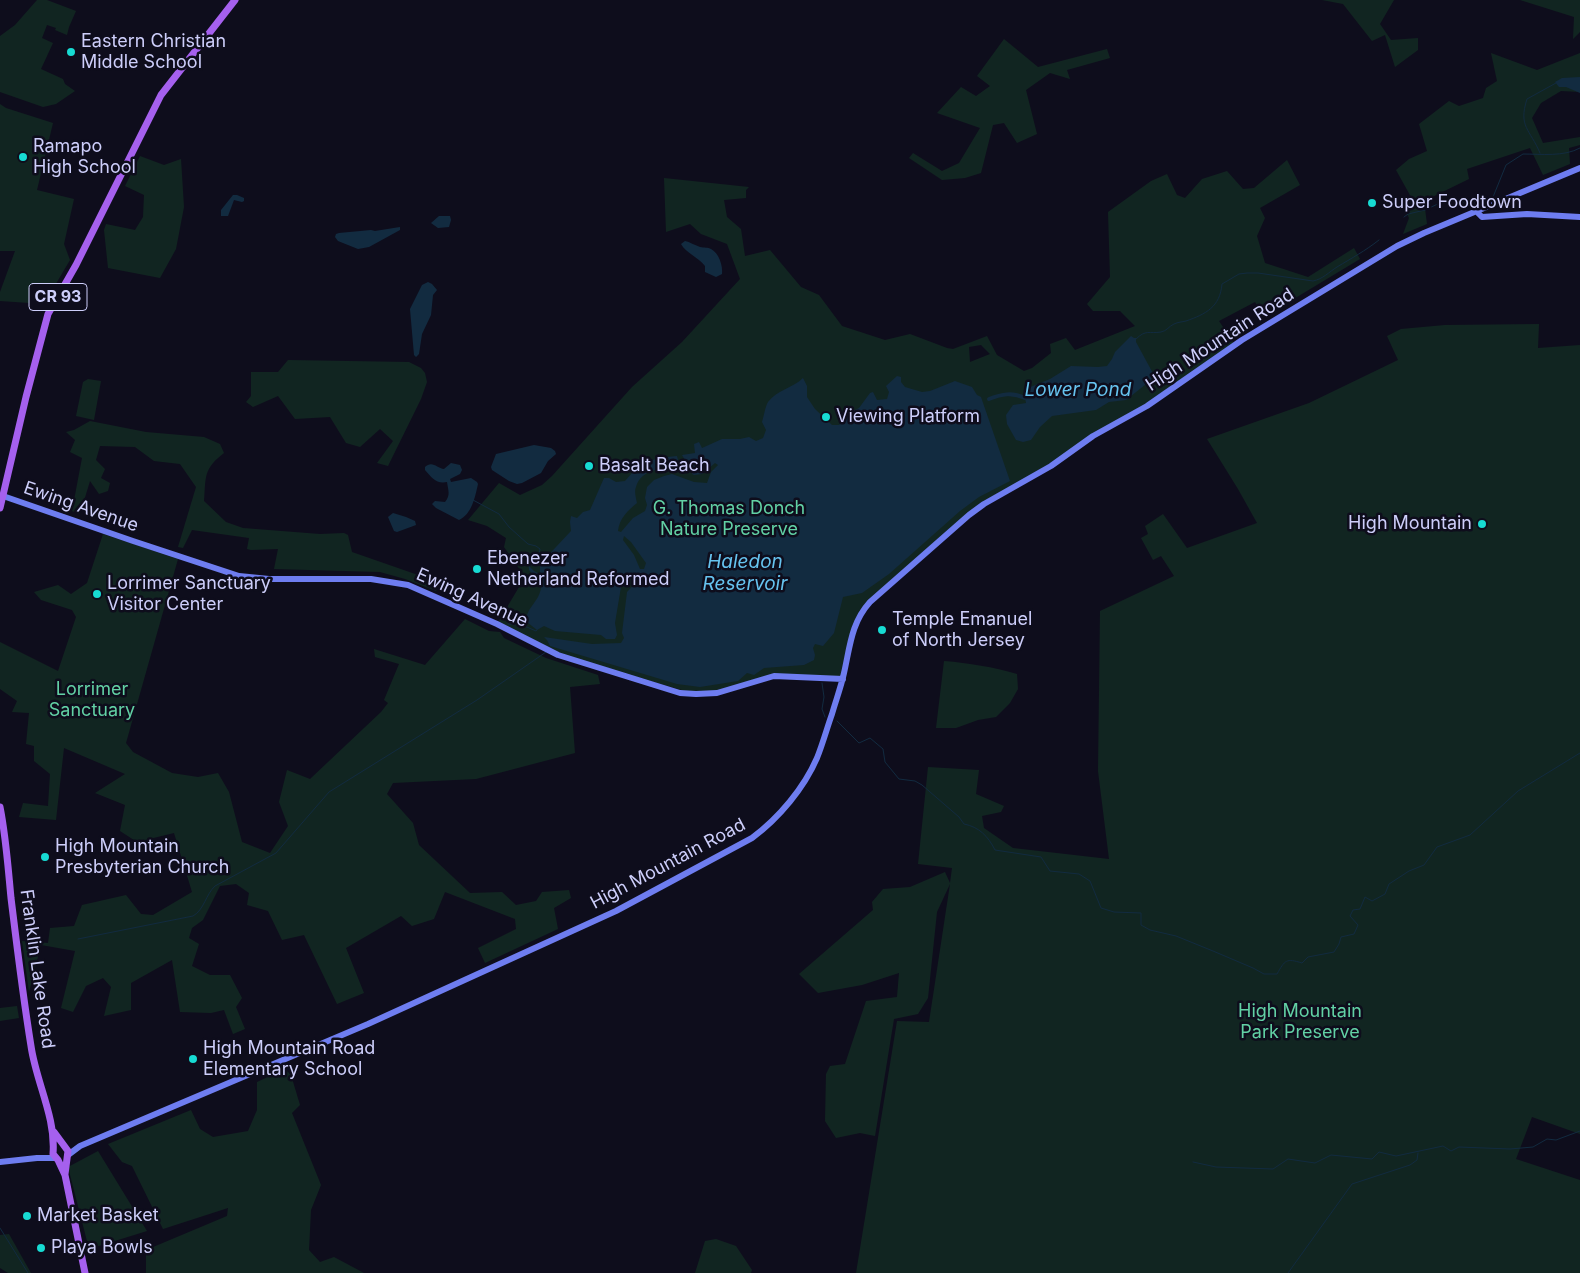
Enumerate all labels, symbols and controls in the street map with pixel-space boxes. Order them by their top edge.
place label: Eastern Christian Middle School [81,31,226,74]
marker: Eastern Christian Middle School [65,46,77,58]
place label: Ramapo High School [33,136,136,178]
marker: Ramapo High School [17,151,29,163]
place label: Super Foodtown [1382,192,1522,214]
marker: Super Foodtown [1366,197,1378,209]
road number: CR 93 [29,284,87,310]
street label: High Mountain Road [1142,284,1298,396]
water label: Lower Pond [1025,379,1131,401]
place label: Viewing Platform [836,406,980,428]
marker: Viewing Platform [820,411,832,423]
place label: Basalt Beach [599,455,710,477]
marker: Basalt Beach [583,460,595,472]
street label: Ewing Avenue [21,477,141,537]
park label: G. Thomas Donch Nature Preserve [653,498,805,540]
place label: High Mountain [1348,513,1472,535]
marker: High Mountain [1476,518,1488,530]
place label: Ebenezer Netherland Reformed [487,548,669,590]
water label: Haledon Reservoir [703,551,787,595]
marker: Ebenezer Netherland Reformed [471,563,483,575]
street label: Ewing Avenue [413,564,531,632]
place label: Lorrimer Sanctuary Visitor Center [107,573,271,616]
marker: Lorrimer Sanctuary Visitor Center [91,588,103,600]
place label: Temple Emanuel of North Jersey [892,609,1032,652]
marker: Temple Emanuel of North Jersey [876,624,888,636]
park label: Lorrimer Sanctuary [49,679,135,722]
street label: High Mountain Road [587,814,749,914]
place label: High Mountain Presbyterian Church [55,836,229,879]
marker: High Mountain Presbyterian Church [39,851,51,863]
street label: Franklin Lake Road [15,888,59,1050]
park label: High Mountain Park Preserve [1238,1001,1362,1044]
place label: High Mountain Road Elementary School [203,1038,375,1080]
marker: High Mountain Road Elementary School [187,1053,199,1065]
place label: Market Basket [37,1205,159,1227]
marker: Market Basket [21,1210,33,1222]
place label: Playa Bowls [51,1237,153,1259]
marker: Playa Bowls [35,1242,47,1254]

